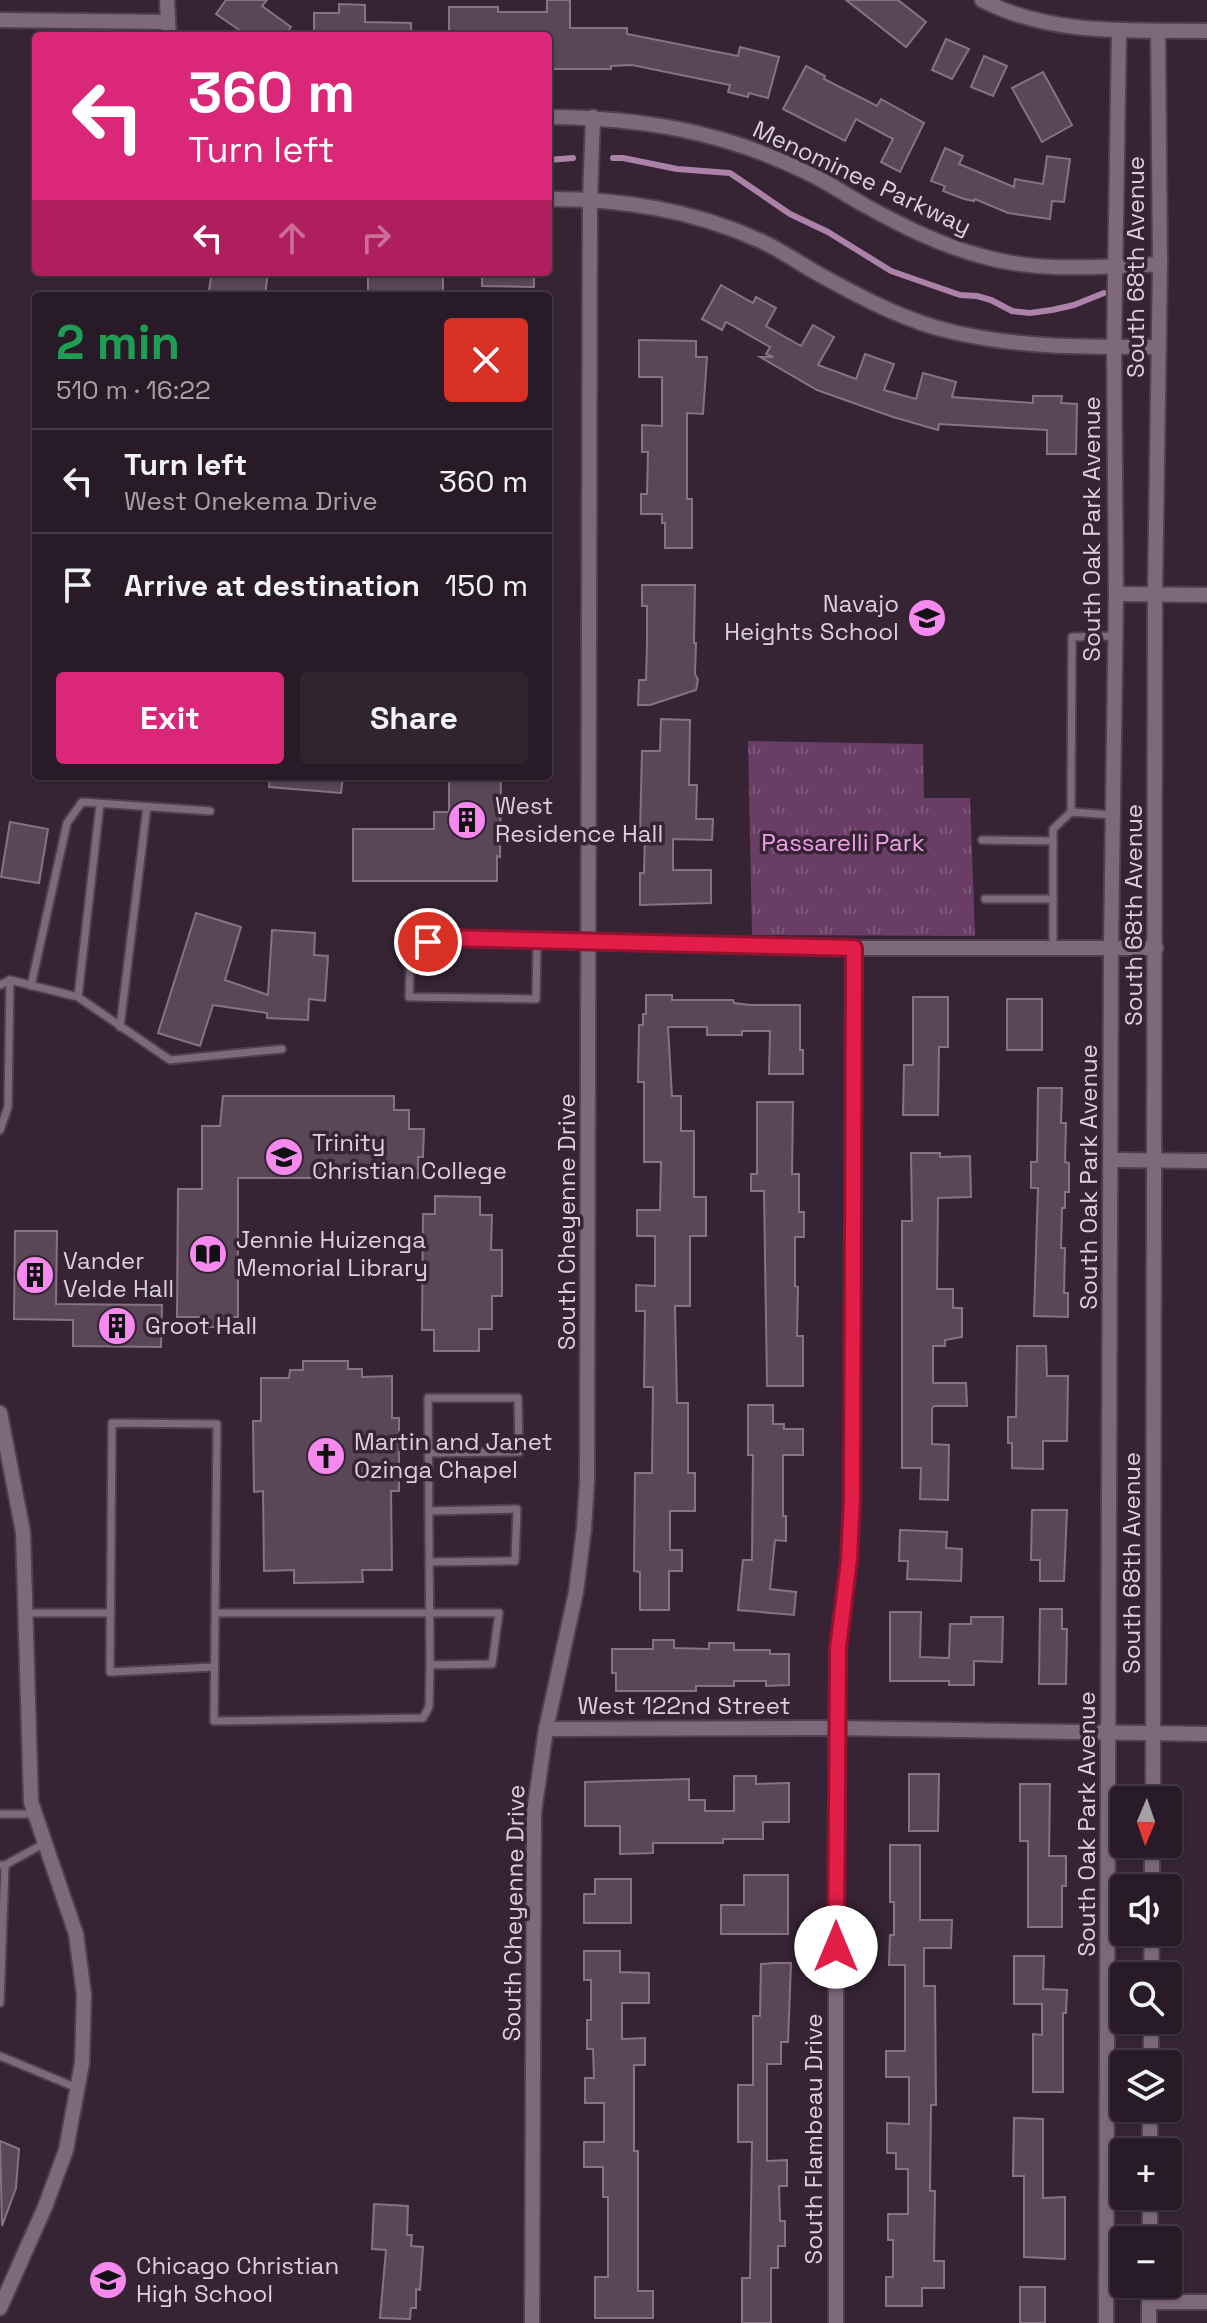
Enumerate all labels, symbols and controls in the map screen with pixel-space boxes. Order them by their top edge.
text: 360 m [188,57,355,128]
icon: left [56,64,160,168]
street label: Menominee Parkway [748,113,976,242]
text: Turn left [188,127,335,173]
street label: South 68th Avenue [1120,156,1151,378]
icon: left [186,216,230,260]
icon: ahead [270,216,314,260]
icon: right [354,216,398,260]
text: 2 min [56,312,180,373]
button: close [444,318,528,402]
text: 510 m · 16:22 [56,373,211,407]
street label: South Oak Park Avenue [1076,396,1107,662]
text: Turn left [124,445,247,484]
icon: left [56,459,100,503]
text: 360 m [439,462,528,501]
text: West Onekema Drive [124,484,378,518]
icon: arrive [56,563,100,607]
text: Arrive at destination [124,566,420,605]
text: 150 m [445,566,528,605]
place label: Navajo Heights School [724,588,899,647]
school or university icon: Navajo Heights School [906,597,948,639]
button: Exit [56,672,284,764]
button: Share [300,672,528,764]
place label: West Residence Hall [495,790,663,849]
building icon: West Residence Hall [446,799,488,841]
street label: South 68th Avenue [1118,804,1149,1026]
park label: Passarelli Park [761,827,925,858]
pin [394,908,462,976]
icon: arrive [406,920,450,964]
street label: South Oak Park Avenue [1073,1044,1104,1310]
street label: South Cheyenne Drive [551,1094,582,1350]
place label: Trinity Christian College [312,1127,507,1186]
school or university icon: Trinity Christian College [263,1136,305,1178]
place label: Jennie Huizenga Memorial Library [236,1224,428,1283]
library icon: Jennie Huizenga Memorial Library [187,1233,229,1275]
place label: Vander Velde Hall [63,1245,174,1304]
building icon: Vander Velde Hall [14,1254,56,1296]
building icon: Groot Hall [96,1305,138,1347]
place label: Groot Hall [145,1310,257,1341]
place label: Martin and Janet Ozinga Chapel [354,1426,552,1485]
church icon: Martin and Janet Ozinga Chapel [305,1435,347,1477]
street label: South 68th Avenue [1116,1452,1147,1674]
street label: West 122nd Street [577,1690,791,1721]
street label: South Oak Park Avenue [1071,1691,1102,1957]
street label: South Cheyenne Drive [496,1784,531,2042]
north arrow [1110,1786,1182,1858]
map controls [1110,1786,1182,2298]
button: sound [1110,1874,1182,1946]
position arrow [794,1905,878,1989]
button: search [1110,1962,1182,2034]
street label: South Flambeau Drive [798,2014,829,2264]
button: layers [1110,2050,1182,2122]
button: + [1110,2138,1182,2210]
button: − [1110,2226,1182,2298]
place label: Chicago Christian High School [136,2250,339,2309]
school or university icon: Chicago Christian High School [87,2259,129,2301]

